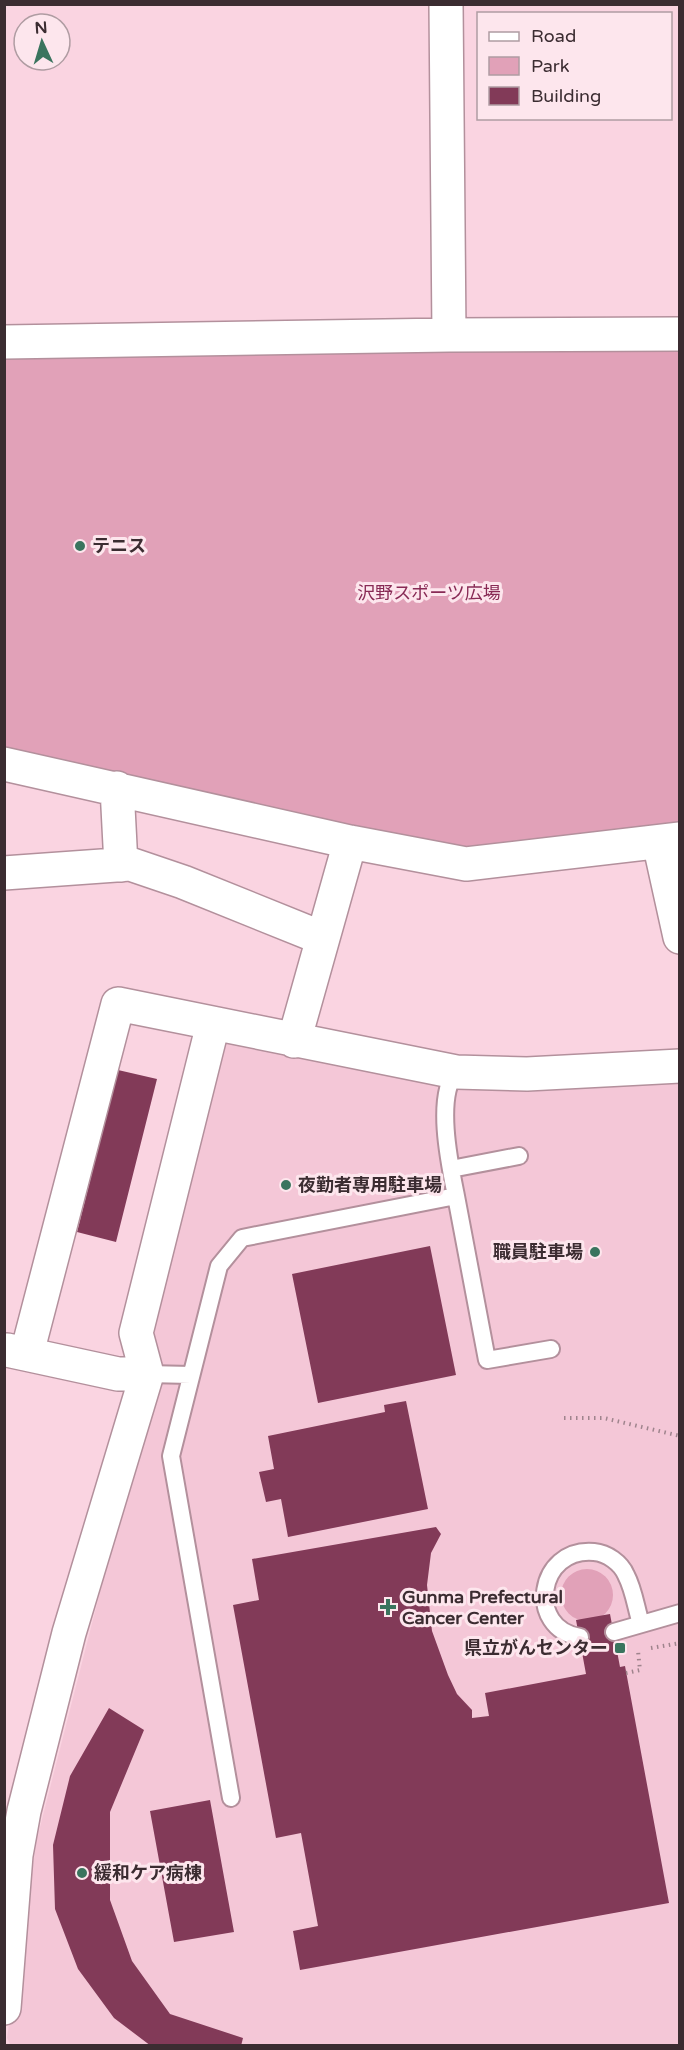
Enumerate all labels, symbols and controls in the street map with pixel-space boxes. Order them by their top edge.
north arrow [12,12,72,72]
legend [477,12,672,120]
text: N [34,18,48,38]
text: Road [531,25,576,47]
text: Park [531,55,570,77]
text: Building [531,85,601,107]
place label: テニス [92,535,146,557]
marker: テニス [73,539,87,553]
park label: 沢野スポーツ広場 [357,582,501,604]
place label: 夜勤者専用駐車場 [298,1174,442,1196]
marker: 夜勤者専用駐車場 [279,1178,293,1192]
place label: 職員駐車場 [493,1241,583,1263]
marker: 職員駐車場 [588,1245,602,1259]
place label: Gunma Prefectural Cancer Center [402,1586,563,1629]
marker: Gunma Prefectural Cancer Center [379,1598,397,1616]
place label: 県立がんセンター [464,1637,608,1659]
marker: 県立がんセンター [613,1641,627,1655]
place label: 緩和ケア病棟 [94,1862,202,1884]
marker: 緩和ケア病棟 [75,1866,89,1880]

